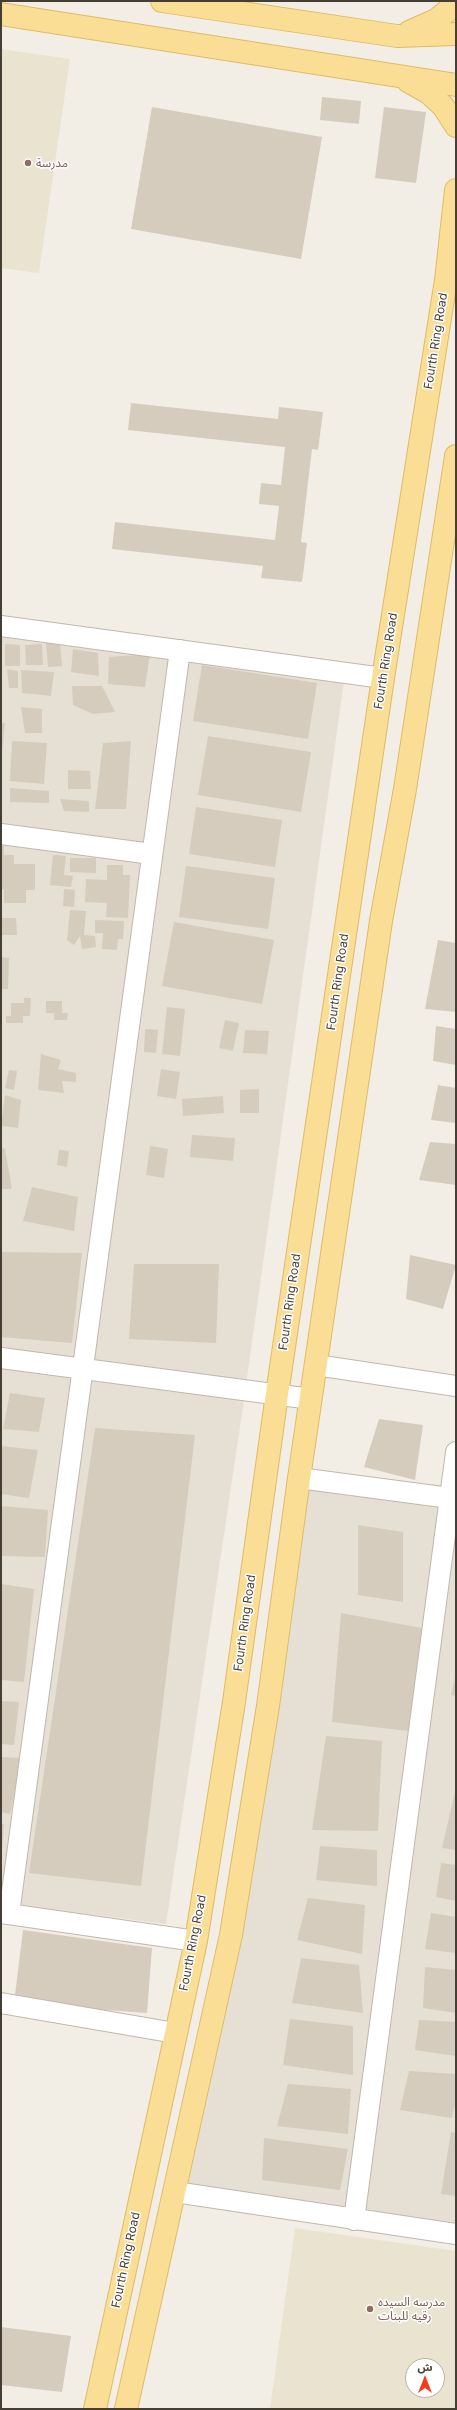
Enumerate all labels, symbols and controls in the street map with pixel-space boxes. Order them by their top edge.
place label: مدرسة [36,156,68,170]
marker: مدرسة [23,158,33,168]
street label: Fourth Ring Road [421,292,451,390]
street label: Fourth Ring Road [371,612,401,710]
street label: Fourth Ring Road [324,933,352,1031]
street label: Fourth Ring Road [276,1253,304,1351]
street label: Fourth Ring Road [231,1574,259,1672]
street label: Fourth Ring Road [177,1894,209,1992]
street label: Fourth Ring Road [109,2211,143,2309]
place label: مدرسه السيده رقيه للبنات [378,2295,445,2323]
marker: مدرسه السيده رقيه للبنات [365,2304,375,2314]
north arrow [405,2358,445,2398]
text: ش [417,2360,433,2374]

